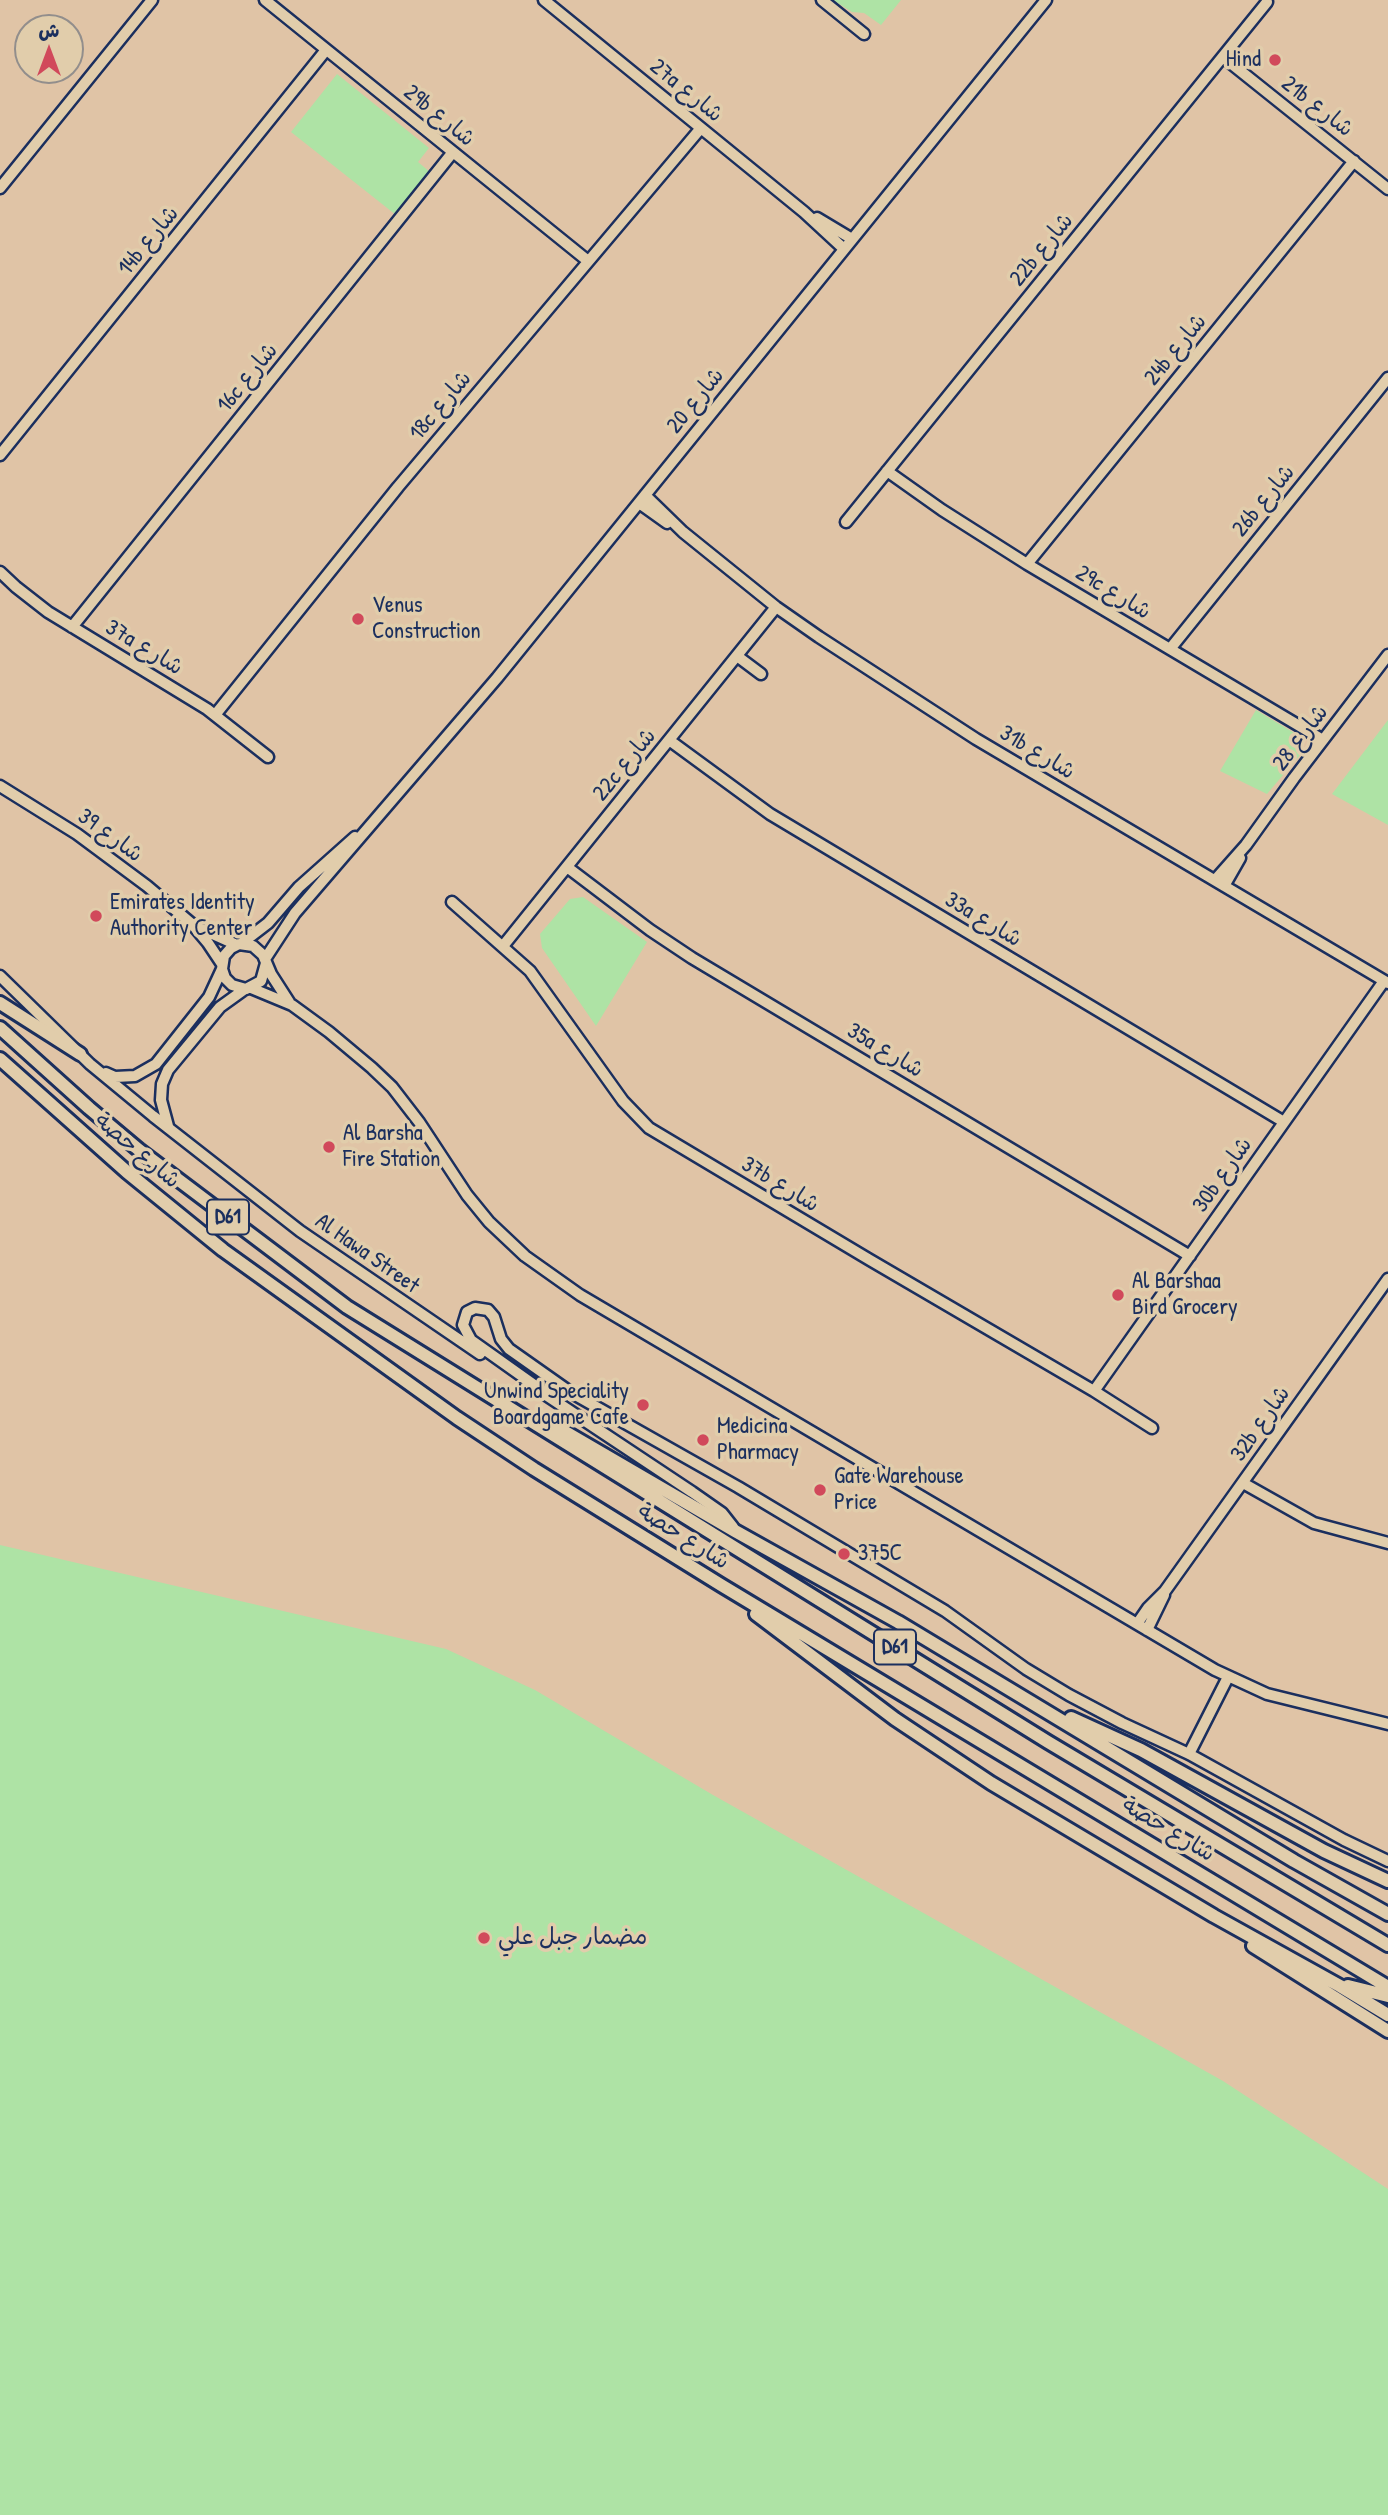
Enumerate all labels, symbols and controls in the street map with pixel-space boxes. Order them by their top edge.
north arrow [14,14,84,84]
text: ش [39,17,59,43]
place label: Hind [1226,46,1261,74]
marker: Hind [1267,52,1283,68]
street label: 27a شارع [644,53,728,129]
street label: 21b شارع [1276,70,1358,144]
street label: 29b شارع [398,79,480,153]
street label: 14b شارع [113,201,185,281]
street label: 22b شارع [1004,208,1080,292]
street label: 24b شارع [1139,309,1213,391]
street label: 16c شارع [212,338,284,418]
street label: شارع 20 [661,363,731,439]
street label: 18c شارع [404,366,478,446]
street label: 26b شارع [1227,459,1301,543]
street label: 29c شارع [1070,560,1156,626]
place label: Venus Construction [372,592,481,646]
marker: Venus Construction [350,611,366,627]
street label: 37a شارع [100,614,188,682]
street label: شارع 28 [1267,699,1335,777]
street label: 31b شارع [994,720,1080,786]
street label: 22c شارع [587,723,663,807]
street label: شارع 39 [72,803,148,869]
street label: 33a شارع [940,886,1026,954]
place label: Emirates Identity Authority Center [110,889,255,943]
marker: Emirates Identity Authority Center [88,908,104,924]
street label: 35a شارع [842,1018,928,1084]
street label: شارع حصة [89,1107,185,1195]
place label: Al Barsha Fire Station [343,1120,440,1174]
street label: 30b شارع [1187,1132,1259,1218]
marker: Al Barsha Fire Station [321,1139,337,1155]
street label: 37b شارع [736,1151,824,1219]
road number: D61 [207,1200,249,1234]
street label: Al Hawa Street [310,1208,424,1300]
place label: Al Barshaa Bird Grocery [1132,1268,1238,1322]
marker: Al Barshaa Bird Grocery [1110,1287,1126,1303]
place label: Unwind Speciality Boardgame Cafe [484,1378,629,1432]
street label: 32b شارع [1225,1381,1297,1467]
marker: Unwind Speciality Boardgame Cafe [635,1397,651,1413]
place label: Medicina Pharmacy [717,1413,799,1467]
marker: Medicina Pharmacy [695,1432,711,1448]
place label: Gate Warehouse Price [834,1463,964,1517]
marker: Gate Warehouse Price [812,1482,828,1498]
street label: شارع حصة [632,1498,734,1576]
place label: 375C [858,1540,902,1568]
marker: 375C [836,1546,852,1562]
road number: D61 [874,1630,916,1664]
street label: شارع حصة [1117,1792,1219,1868]
place label: مضمار جبل علي [498,1924,647,1952]
marker: مضمار جبل علي [476,1930,492,1946]

